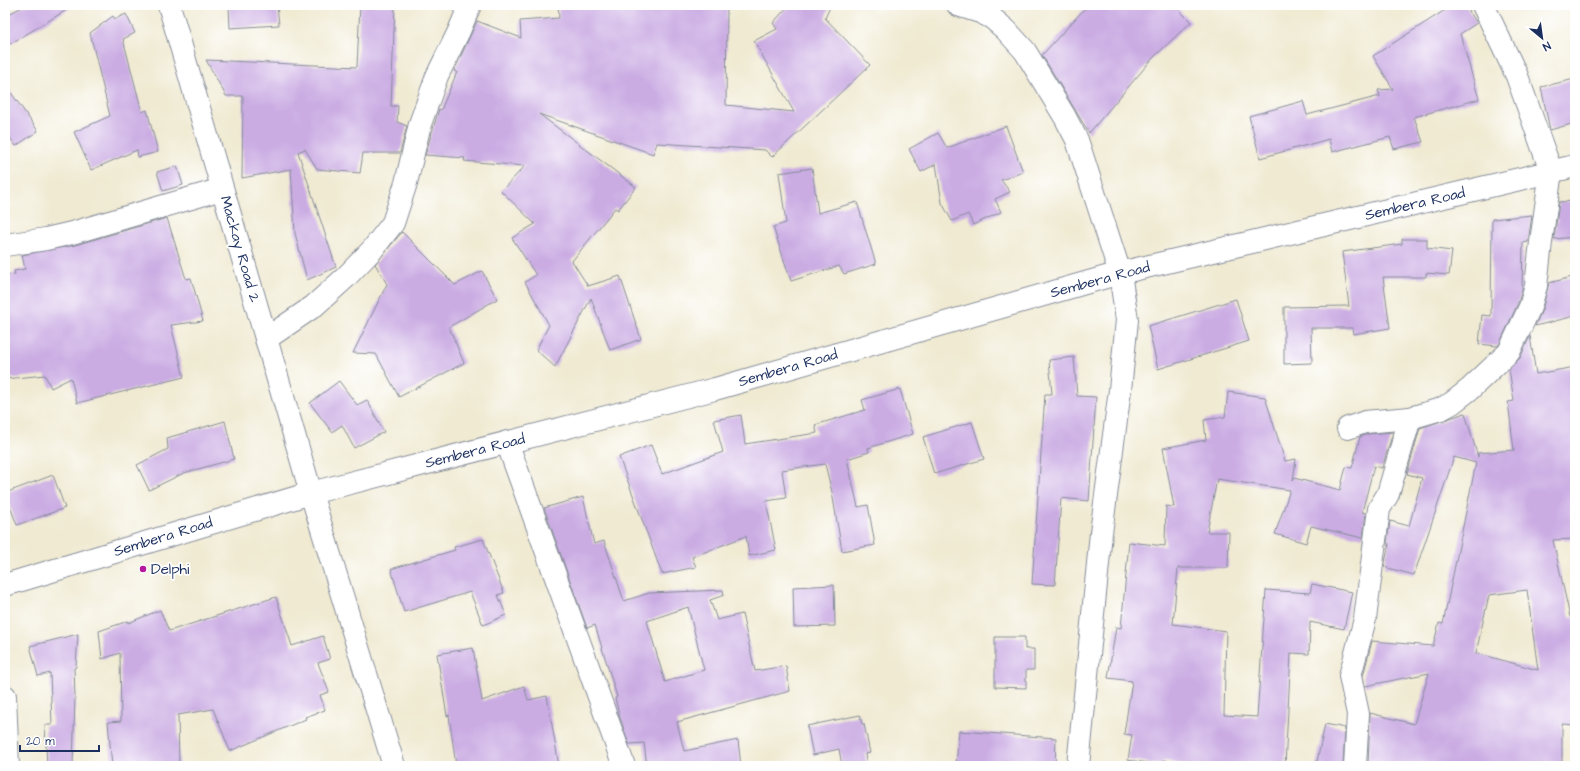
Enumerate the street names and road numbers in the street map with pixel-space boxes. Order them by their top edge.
street label: Sembera Road [1363,182,1468,226]
street label: Mackay Road 2 [214,193,265,305]
street label: Sembera Road [1048,257,1152,303]
street label: Sembera Road [736,344,840,392]
street label: Sembera Road [423,428,527,474]
street label: Sembera Road [111,512,215,562]

